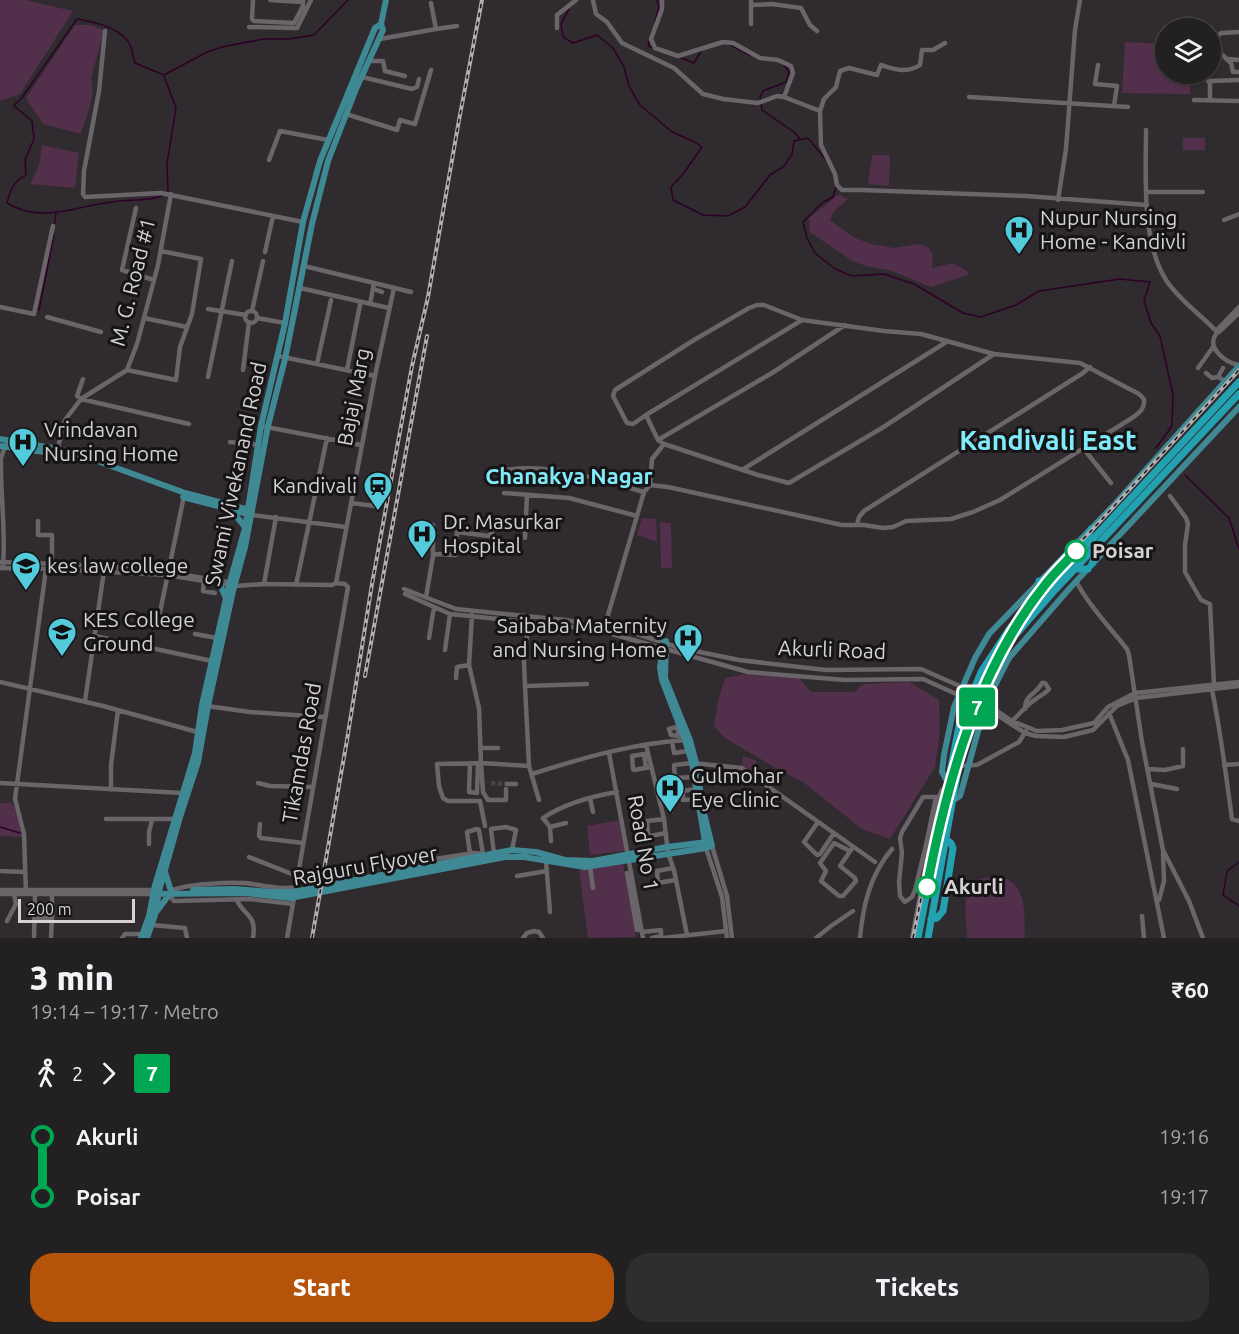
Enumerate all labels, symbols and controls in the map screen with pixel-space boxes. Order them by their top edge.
map controls [1155,18,1221,84]
button: layers [1155,18,1221,84]
place label: Nupur Nursing Home - Kandivli [1040,205,1186,253]
hospital icon: Nupur Nursing Home - Kandivli [1003,214,1035,256]
street label: M. G. Road #1 [104,215,160,348]
street label: Bajaj Marg [332,346,374,448]
street label: Swami Vivekanand Road [200,359,271,588]
place label: Vrindavan Nursing Home [44,417,179,465]
district label: Kandivali East [959,425,1137,455]
hospital icon: Vrindavan Nursing Home [7,426,39,468]
district label: Chanakya Nagar [485,463,653,488]
station icon: Kandivali [362,470,394,512]
place label: Kandivali [272,473,357,497]
place label: Dr. Masurkar Hospital [443,509,562,557]
hospital icon: Dr. Masurkar Hospital [406,518,438,560]
place label: Poisar [1092,538,1154,562]
marker: Poisar [1065,540,1087,562]
school or university icon: kes law college [10,550,42,592]
place label: kes law college [47,553,188,577]
place label: KES College Ground [83,607,195,655]
place label: Saibaba Maternity and Nursing Home [492,613,667,661]
school or university icon: KES College Ground [46,616,78,658]
hospital icon: Saibaba Maternity and Nursing Home [672,622,704,664]
street label: Akurli Road [778,635,886,663]
street label: Tikamdas Road [277,681,325,825]
line badge: 7 [958,688,996,726]
text: 7 [971,695,983,719]
place label: Gulmohar Eye Clinic [691,763,784,811]
hospital icon: Gulmohar Eye Clinic [654,772,686,814]
street label: Road No 1 [624,793,664,893]
street label: Rajguru Flyover [291,840,439,890]
place label: Akurli [944,874,1004,898]
marker: Akurli [916,876,938,898]
scale bar [18,896,135,924]
text: 200 m [27,900,72,918]
text: 3 min [30,959,114,996]
text: ₹60 [1172,977,1209,1002]
text: 19:14 – 19:17 · Metro [30,1000,219,1023]
icon: walk [30,1057,63,1090]
icon: forward [92,1057,125,1090]
text: 7 [146,1061,158,1085]
text: 2 [72,1062,83,1085]
text: Akurli [76,1124,138,1149]
text: 19:16 [1159,1125,1209,1148]
text: Poisar [76,1184,140,1209]
text: 19:17 [1159,1185,1209,1208]
button: Start [30,1253,614,1322]
button: Tickets [626,1253,1209,1322]

